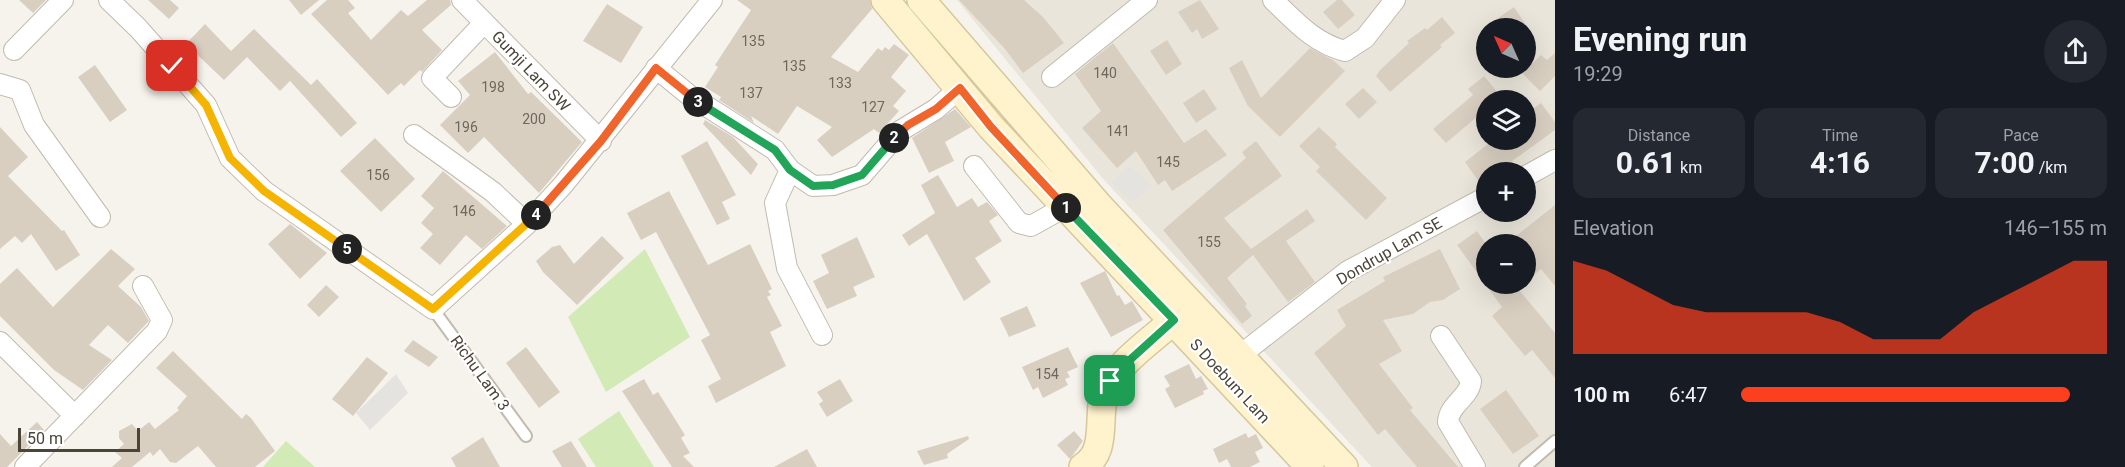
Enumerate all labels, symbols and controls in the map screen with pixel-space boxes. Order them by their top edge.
north arrow [1476,18,1536,78]
map controls [1476,18,1536,294]
text: Evening run [1573,20,1747,59]
button: share [2044,20,2107,83]
street label: Gumji Lam SW [488,27,574,115]
house number: 135 [741,33,765,49]
pin [146,40,197,91]
icon: check [155,49,188,82]
house number: 135 [782,58,806,74]
text: 19:29 [1573,62,1623,86]
house number: 140 [1093,65,1117,81]
house number: 133 [828,75,852,91]
house number: 198 [481,79,505,95]
house number: 137 [739,85,763,101]
pin: 3 [683,87,713,117]
button: layers [1476,90,1536,150]
text: 3 [693,92,703,111]
house number: 127 [861,99,885,115]
house number: 200 [522,111,546,127]
house number: 196 [454,119,478,135]
pin: 2 [879,123,909,153]
house number: 141 [1106,123,1130,139]
text: Distance [1628,126,1690,145]
text: Time [1822,126,1858,145]
text: Pace [2003,126,2039,145]
text: 2 [889,128,899,147]
text: 0.61 [1616,145,1676,180]
text: 4:16 [1810,145,1870,180]
text: 7:00 [1975,145,2035,180]
house number: 145 [1156,154,1180,170]
text: km [1676,158,1702,177]
text: /km [2035,158,2067,177]
button: + [1476,162,1536,222]
house number: 156 [366,167,390,183]
pin: 1 [1051,193,1081,223]
text: 1 [1061,198,1071,217]
pin: 4 [521,200,551,230]
house number: 146 [452,203,476,219]
text: 4 [531,205,541,224]
street label: Dondrup Lam SE [1333,213,1445,289]
text: Elevation [1573,216,1654,240]
text: 146–155 m [2004,216,2107,240]
pin: 5 [332,234,362,264]
house number: 155 [1197,234,1221,250]
button: − [1476,234,1536,294]
text: 5 [342,239,352,258]
street label: Richu Lam 3 [446,332,514,414]
street label: S Doebum Lam [1186,335,1274,427]
pin [1084,355,1135,406]
icon: arrive [1093,364,1126,397]
house number: 154 [1035,366,1059,382]
text: 100 m [1573,383,1630,407]
text: 6:47 [1669,383,1708,407]
scale bar [18,425,140,452]
text: 50 m [27,429,63,448]

